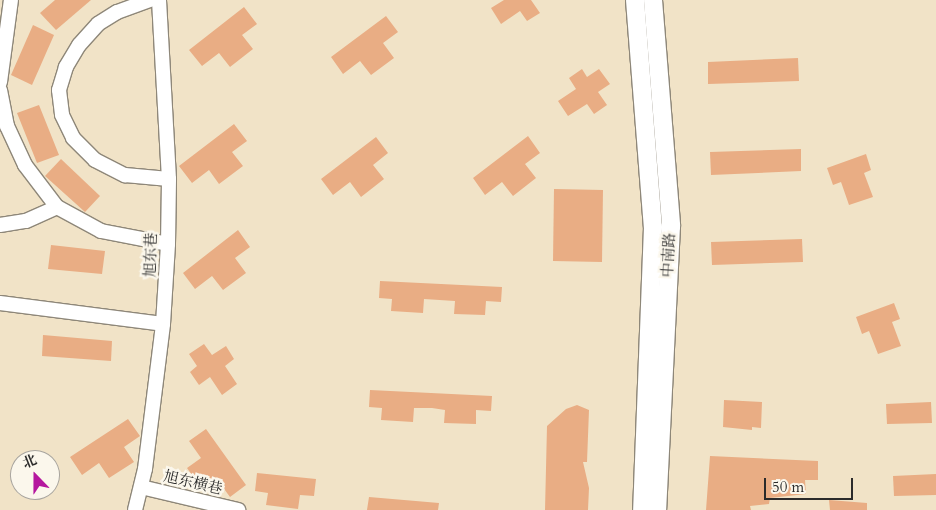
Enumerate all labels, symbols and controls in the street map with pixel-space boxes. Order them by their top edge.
street label: 旭东巷 [141,232,161,278]
street label: 中南路 [659,232,679,278]
north arrow [10,450,60,500]
text: 北 [20,450,40,473]
street label: 旭东横巷 [162,467,224,499]
scale bar [766,468,855,500]
text: 50 m [772,477,804,497]

